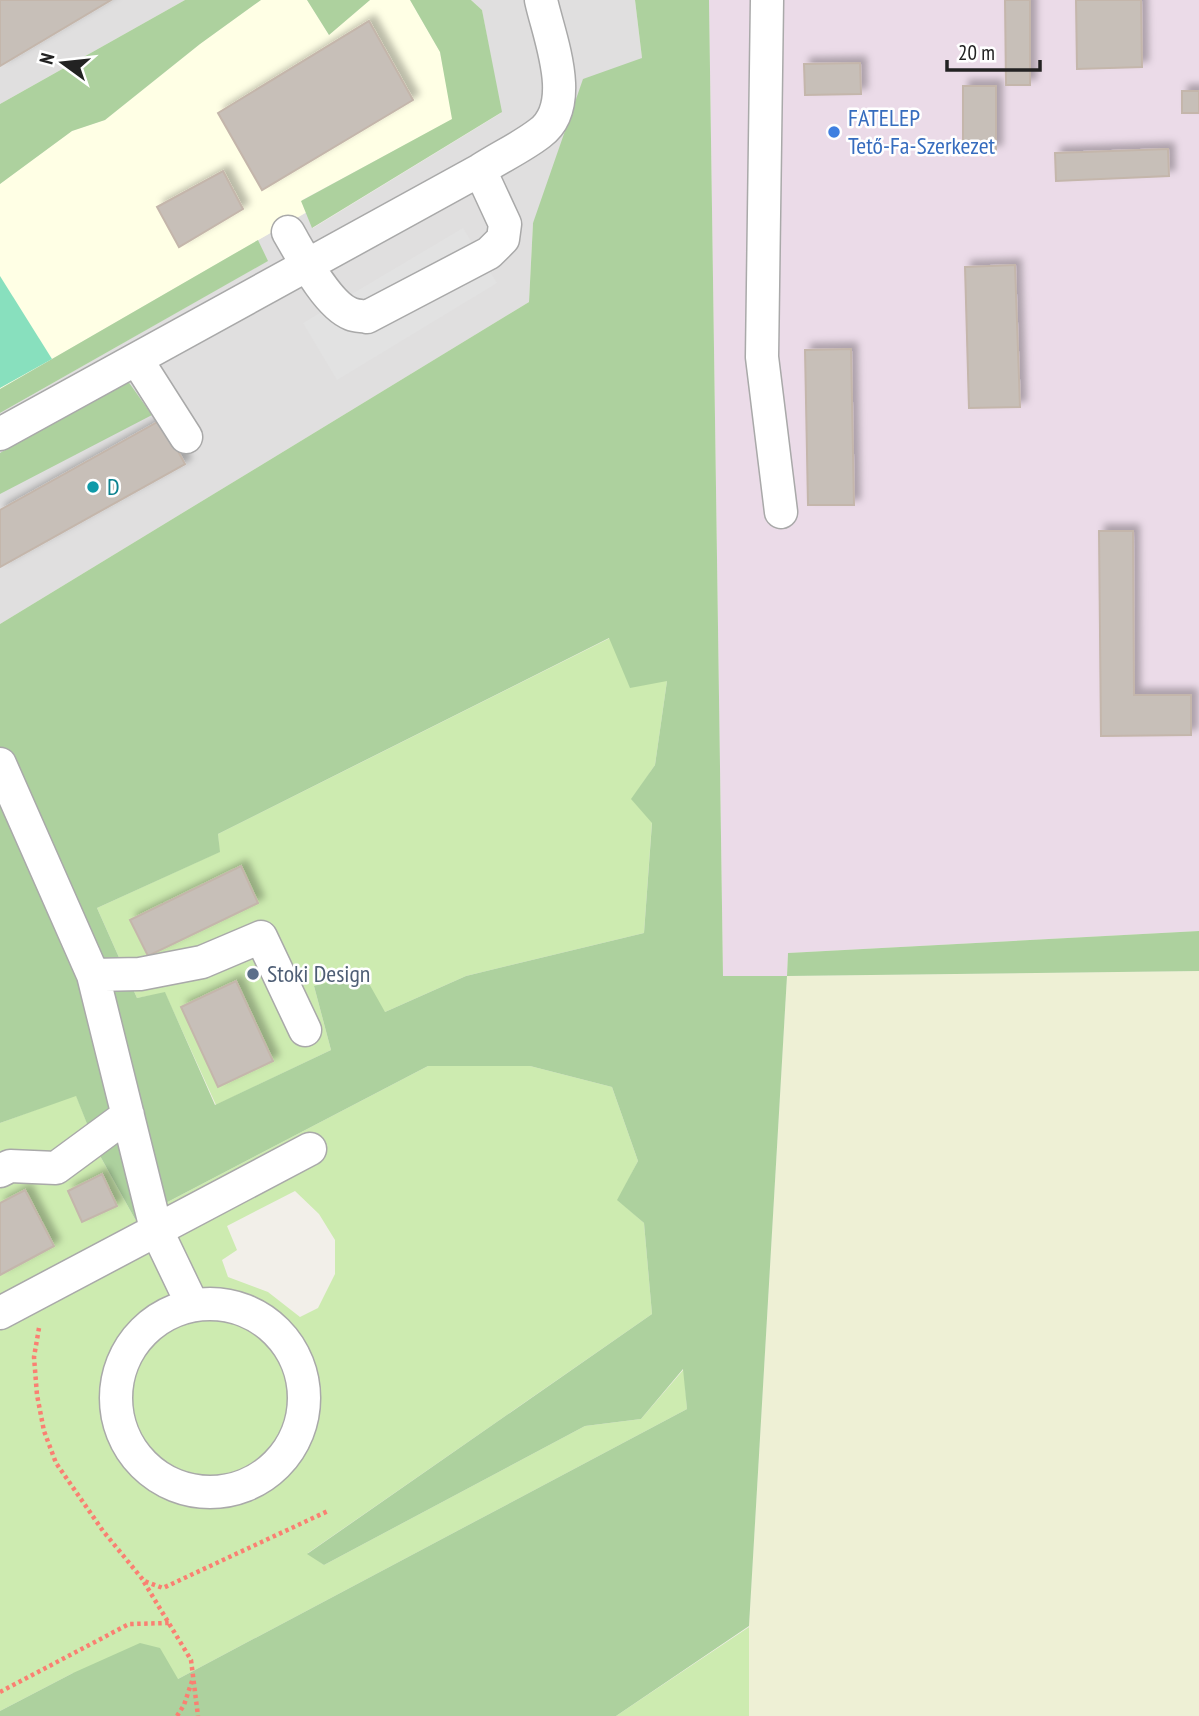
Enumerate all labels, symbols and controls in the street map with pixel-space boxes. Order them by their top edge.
north arrow [28,28,98,98]
scale bar [947,28,1040,72]
text: 20 m [958,39,995,66]
text: N [34,51,59,67]
place label: FATELEP Tető-Fa-Szerkezet [848,102,996,161]
marker: FATELEP Tető-Fa-Szerkezet [826,124,842,140]
place label: D [107,471,120,502]
marker: D [85,479,101,495]
place label: Stoki Design [267,958,370,989]
marker: Stoki Design [245,966,261,982]

